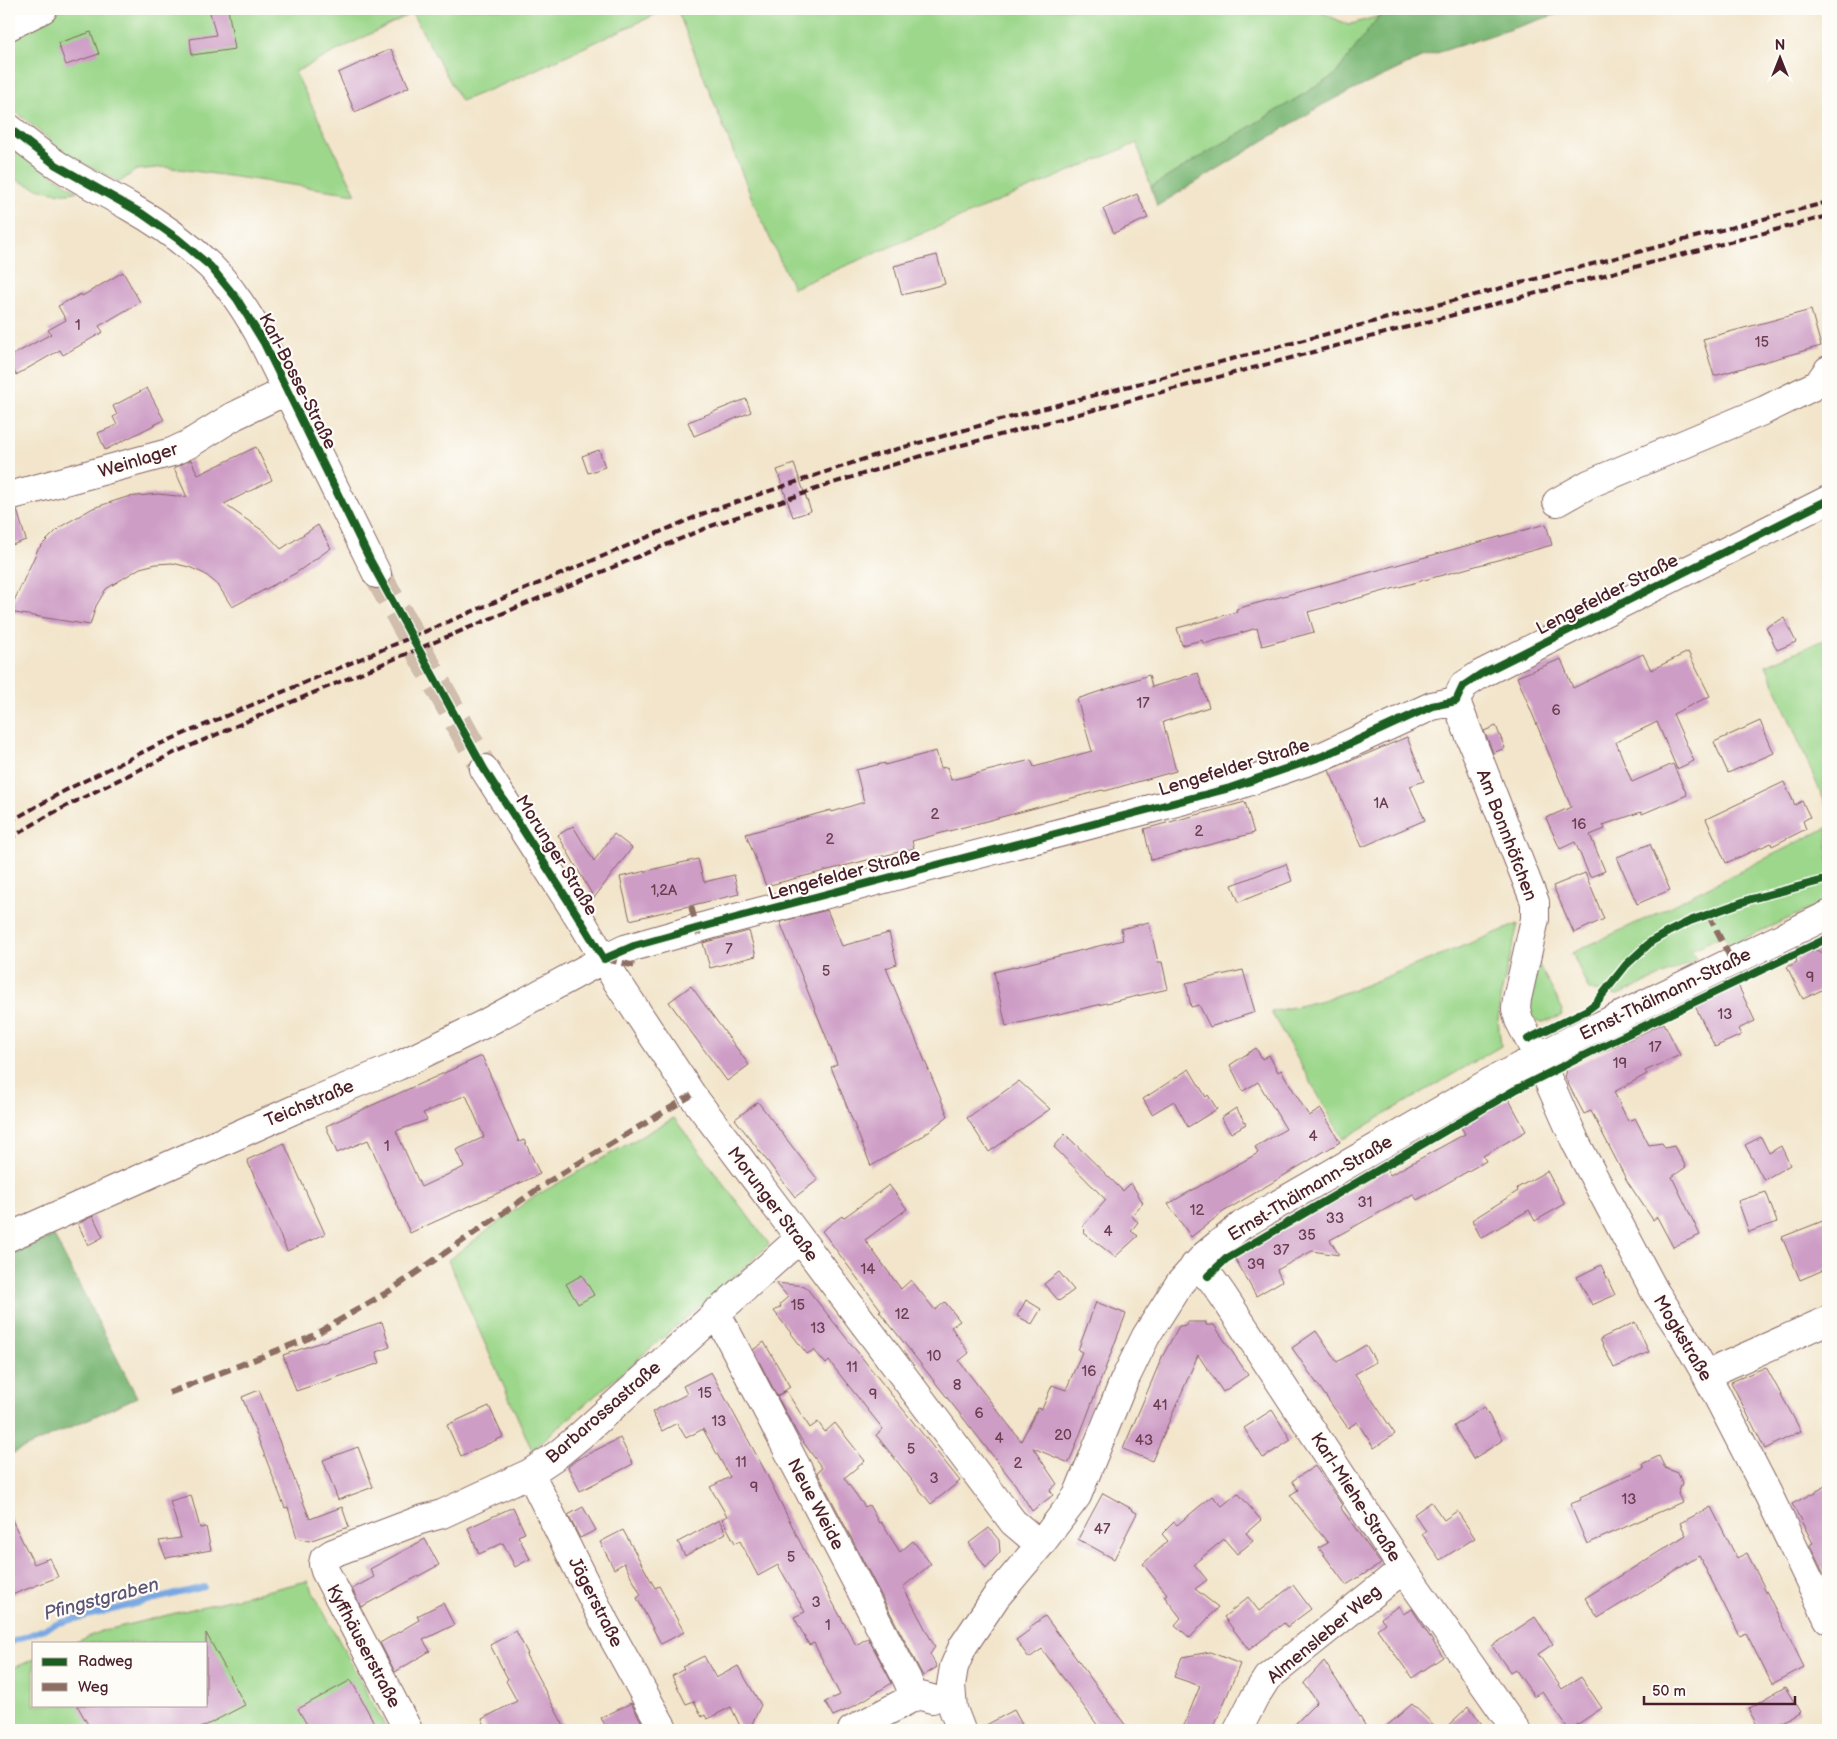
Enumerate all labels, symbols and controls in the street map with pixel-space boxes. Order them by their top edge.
north arrow [1754,32,1804,82]
text: N [1775,37,1785,54]
street label: Karl-Bosse-Straße [254,310,341,453]
house number: 1 [75,316,81,335]
house number: 15 [1755,333,1769,352]
street label: Weinlager [96,438,181,483]
street label: Lengefelder Straße [1533,549,1682,639]
house number: 17 [1136,694,1150,713]
house number: 6 [1551,701,1561,720]
street label: Lengefelder Straße [1156,734,1312,800]
street label: Am Bonnhöfchen [1472,767,1541,904]
street label: Morunger Straße [511,791,602,920]
house number: 1A [1374,794,1389,813]
house number: 2 [931,805,940,824]
house number: 16 [1572,815,1586,834]
house number: 2 [1195,822,1204,841]
house number: 2 [826,830,835,849]
street label: Lengefelder Straße [766,844,923,905]
house number: 1,2A [651,881,678,900]
house number: 7 [725,940,733,959]
street label: Ernst-Thälmann-Straße [1576,944,1755,1045]
house number: 5 [822,962,830,981]
house number: 9 [1806,968,1814,987]
house number: 13 [1717,1005,1733,1024]
house number: 17 [1648,1038,1662,1057]
house number: 19 [1613,1054,1627,1073]
street label: Teichstraße [261,1075,357,1132]
house number: 4 [1308,1127,1318,1146]
street label: Ernst-Thälmann-Straße [1224,1131,1397,1246]
house number: 1 [384,1137,390,1156]
street label: Morunger Straße [723,1143,823,1266]
house number: 31 [1357,1193,1373,1212]
house number: 12 [1190,1201,1204,1220]
house number: 33 [1326,1209,1344,1228]
house number: 4 [1103,1222,1113,1241]
house number: 35 [1298,1226,1316,1245]
house number: 37 [1273,1241,1290,1260]
house number: 39 [1247,1255,1265,1274]
house number: 14 [861,1260,875,1279]
street label: Mogkstraße [1649,1292,1717,1385]
house number: 15 [791,1296,805,1315]
house number: 12 [895,1305,909,1324]
house number: 13 [810,1319,826,1338]
house number: 10 [927,1347,941,1366]
street label: Barbarossastraße [542,1357,665,1468]
house number: 11 [846,1358,858,1377]
house number: 16 [1082,1362,1096,1381]
house number: 8 [953,1376,962,1395]
house number: 15 [698,1384,712,1403]
house number: 9 [869,1385,877,1404]
house number: 41 [1153,1396,1167,1415]
house number: 6 [974,1404,984,1423]
house number: 13 [711,1412,727,1431]
house number: 20 [1054,1426,1072,1445]
house number: 4 [994,1429,1004,1448]
street label: Karl-Miehe-Straße [1306,1429,1405,1566]
house number: 43 [1135,1431,1153,1450]
house number: 5 [907,1440,915,1459]
house number: 11 [735,1453,747,1472]
house number: 2 [1014,1454,1023,1473]
street label: Neue Weide [783,1455,849,1554]
house number: 3 [929,1469,939,1488]
house number: 9 [750,1478,758,1497]
house number: 13 [1621,1490,1637,1509]
house number: 47 [1094,1520,1111,1539]
house number: 5 [787,1548,795,1567]
street label: Jägerstraße [564,1554,627,1651]
water label: Pfingstgraben [41,1573,162,1626]
street label: Kyffhäuserstraße [322,1581,405,1712]
street label: Almensleber Weg [1263,1581,1385,1688]
house number: 3 [811,1593,821,1612]
house number: 1 [825,1616,831,1635]
legend [32,1642,208,1706]
text: Radweg [78,1652,133,1671]
scale bar [1644,1674,1796,1706]
text: Weg [78,1678,108,1697]
text: 50 m [1652,1682,1686,1701]

